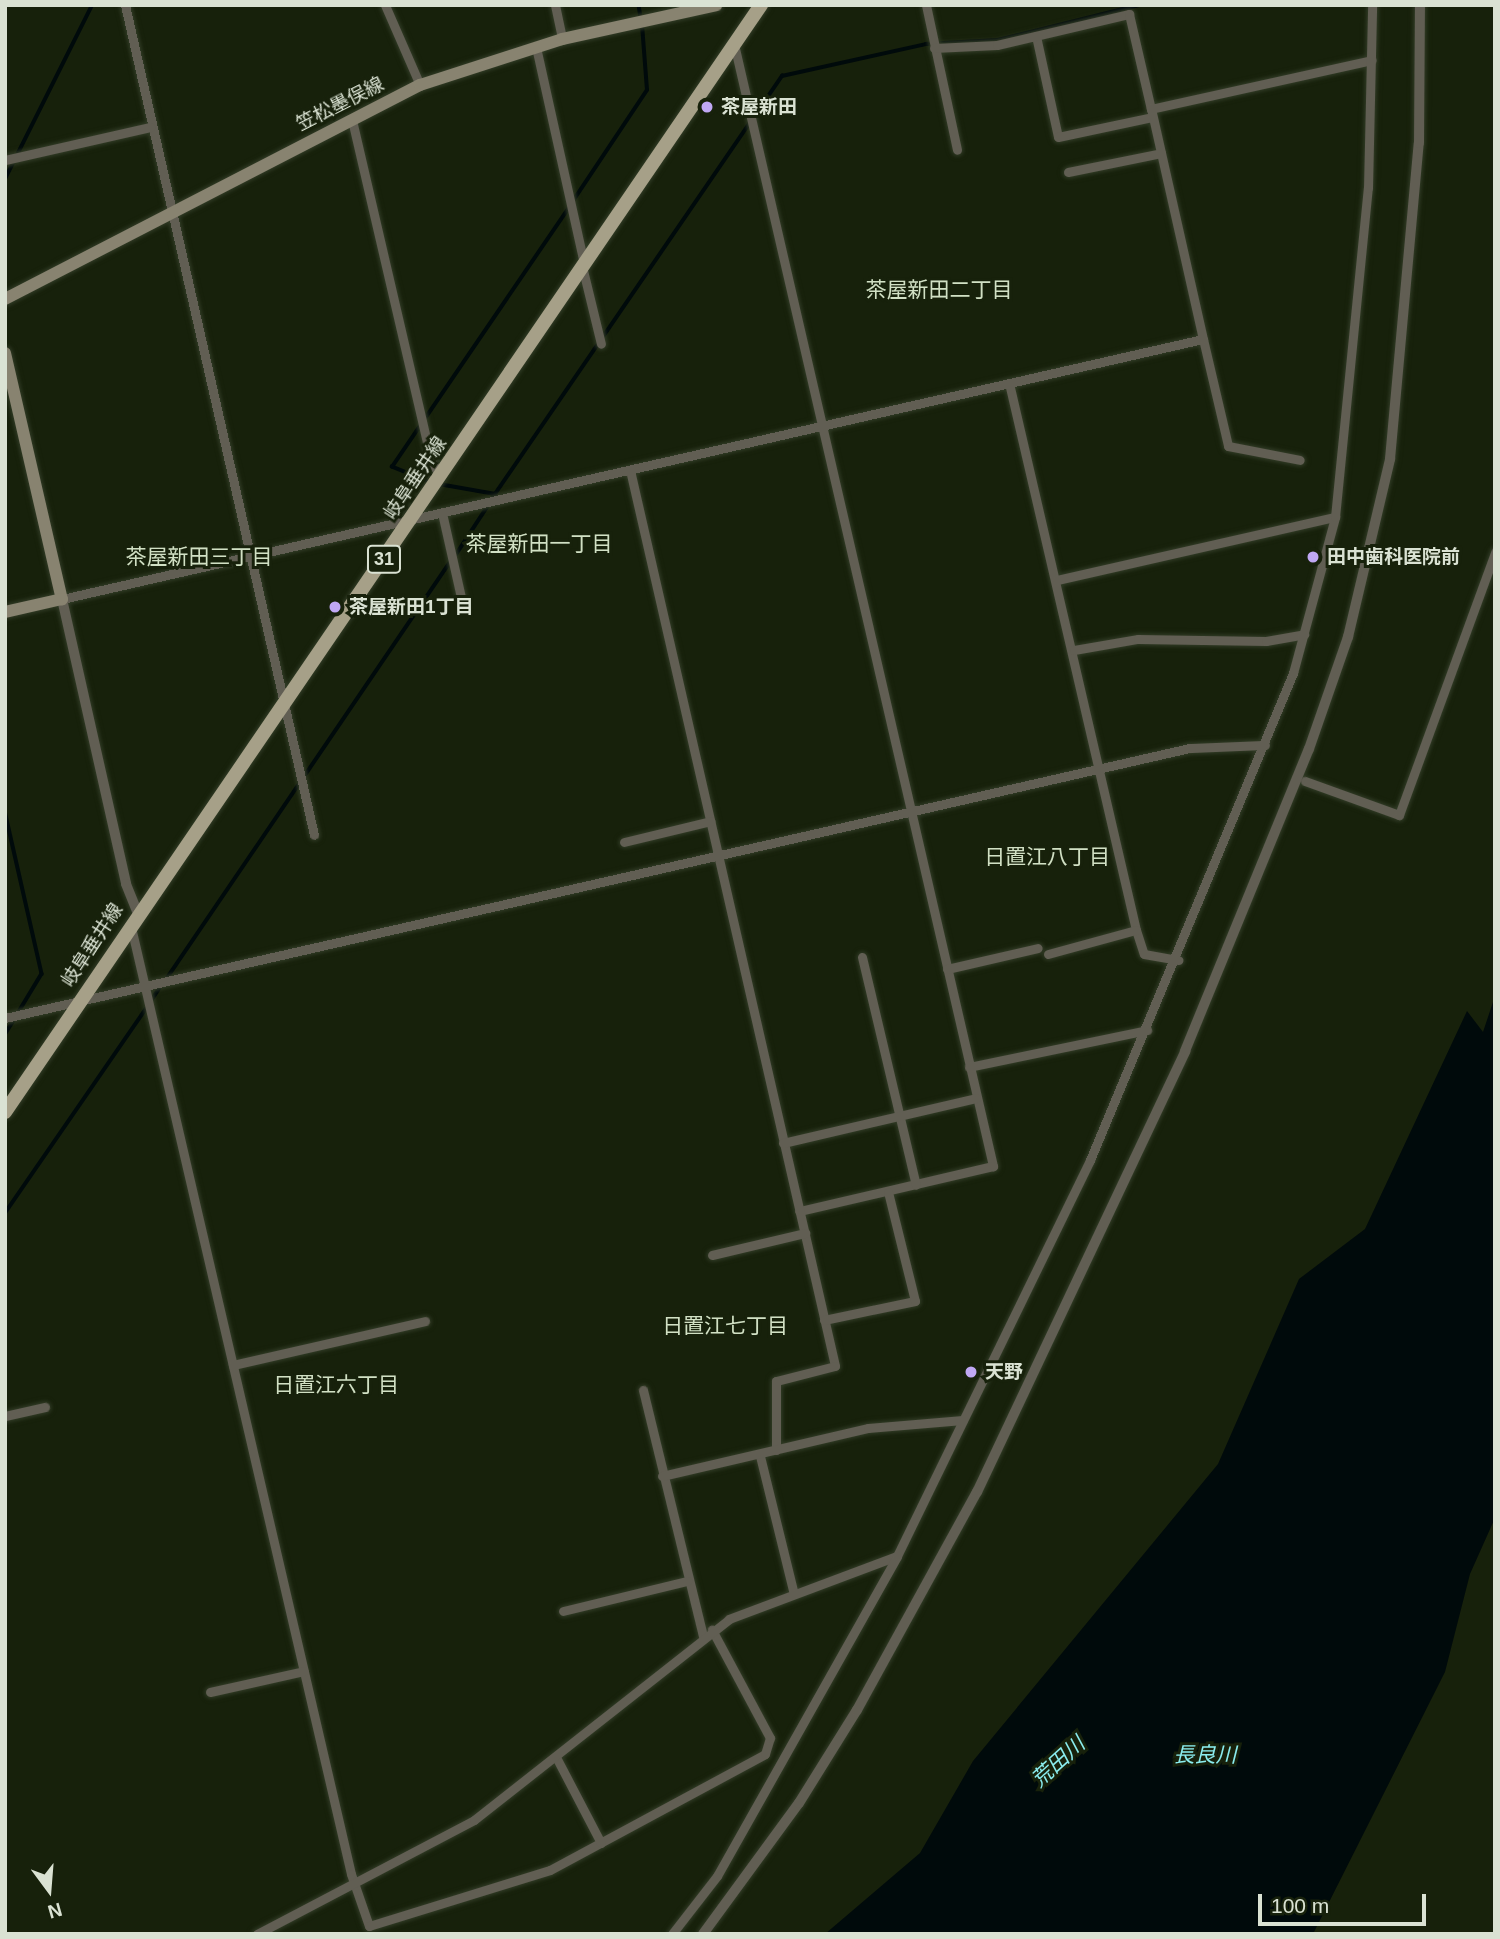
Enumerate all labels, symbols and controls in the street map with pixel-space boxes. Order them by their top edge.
street label: 笠松墨俣線 [293,72,387,136]
place label: 茶屋新田 [721,96,797,118]
marker: 茶屋新田 [699,99,715,115]
district label: 茶屋新田二丁目 [866,277,1012,303]
street label: 岐阜垂井線 [379,432,451,524]
district label: 茶屋新田一丁目 [466,531,612,557]
district label: 茶屋新田三丁目 [126,544,272,570]
road number: 31 [366,544,402,574]
place label: 田中歯科医院前 [1327,546,1460,568]
marker: 田中歯科医院前 [1305,549,1321,565]
place label: 茶屋新田1丁目 [349,596,474,618]
marker: 茶屋新田1丁目 [327,599,343,615]
district label: 日置江八丁目 [984,844,1110,870]
street label: 岐阜垂井線 [57,899,127,991]
district label: 日置江七丁目 [662,1313,788,1339]
place label: 天野 [985,1361,1023,1383]
marker: 天野 [963,1364,979,1380]
district label: 日置江六丁目 [273,1372,399,1398]
water label: 荒田川 [1026,1732,1090,1792]
water label: 長良川 [1174,1742,1236,1768]
north arrow [14,1855,84,1925]
scale bar [1262,1880,1430,1924]
text: 100 m [1271,1894,1329,1917]
text: N [45,1899,64,1923]

